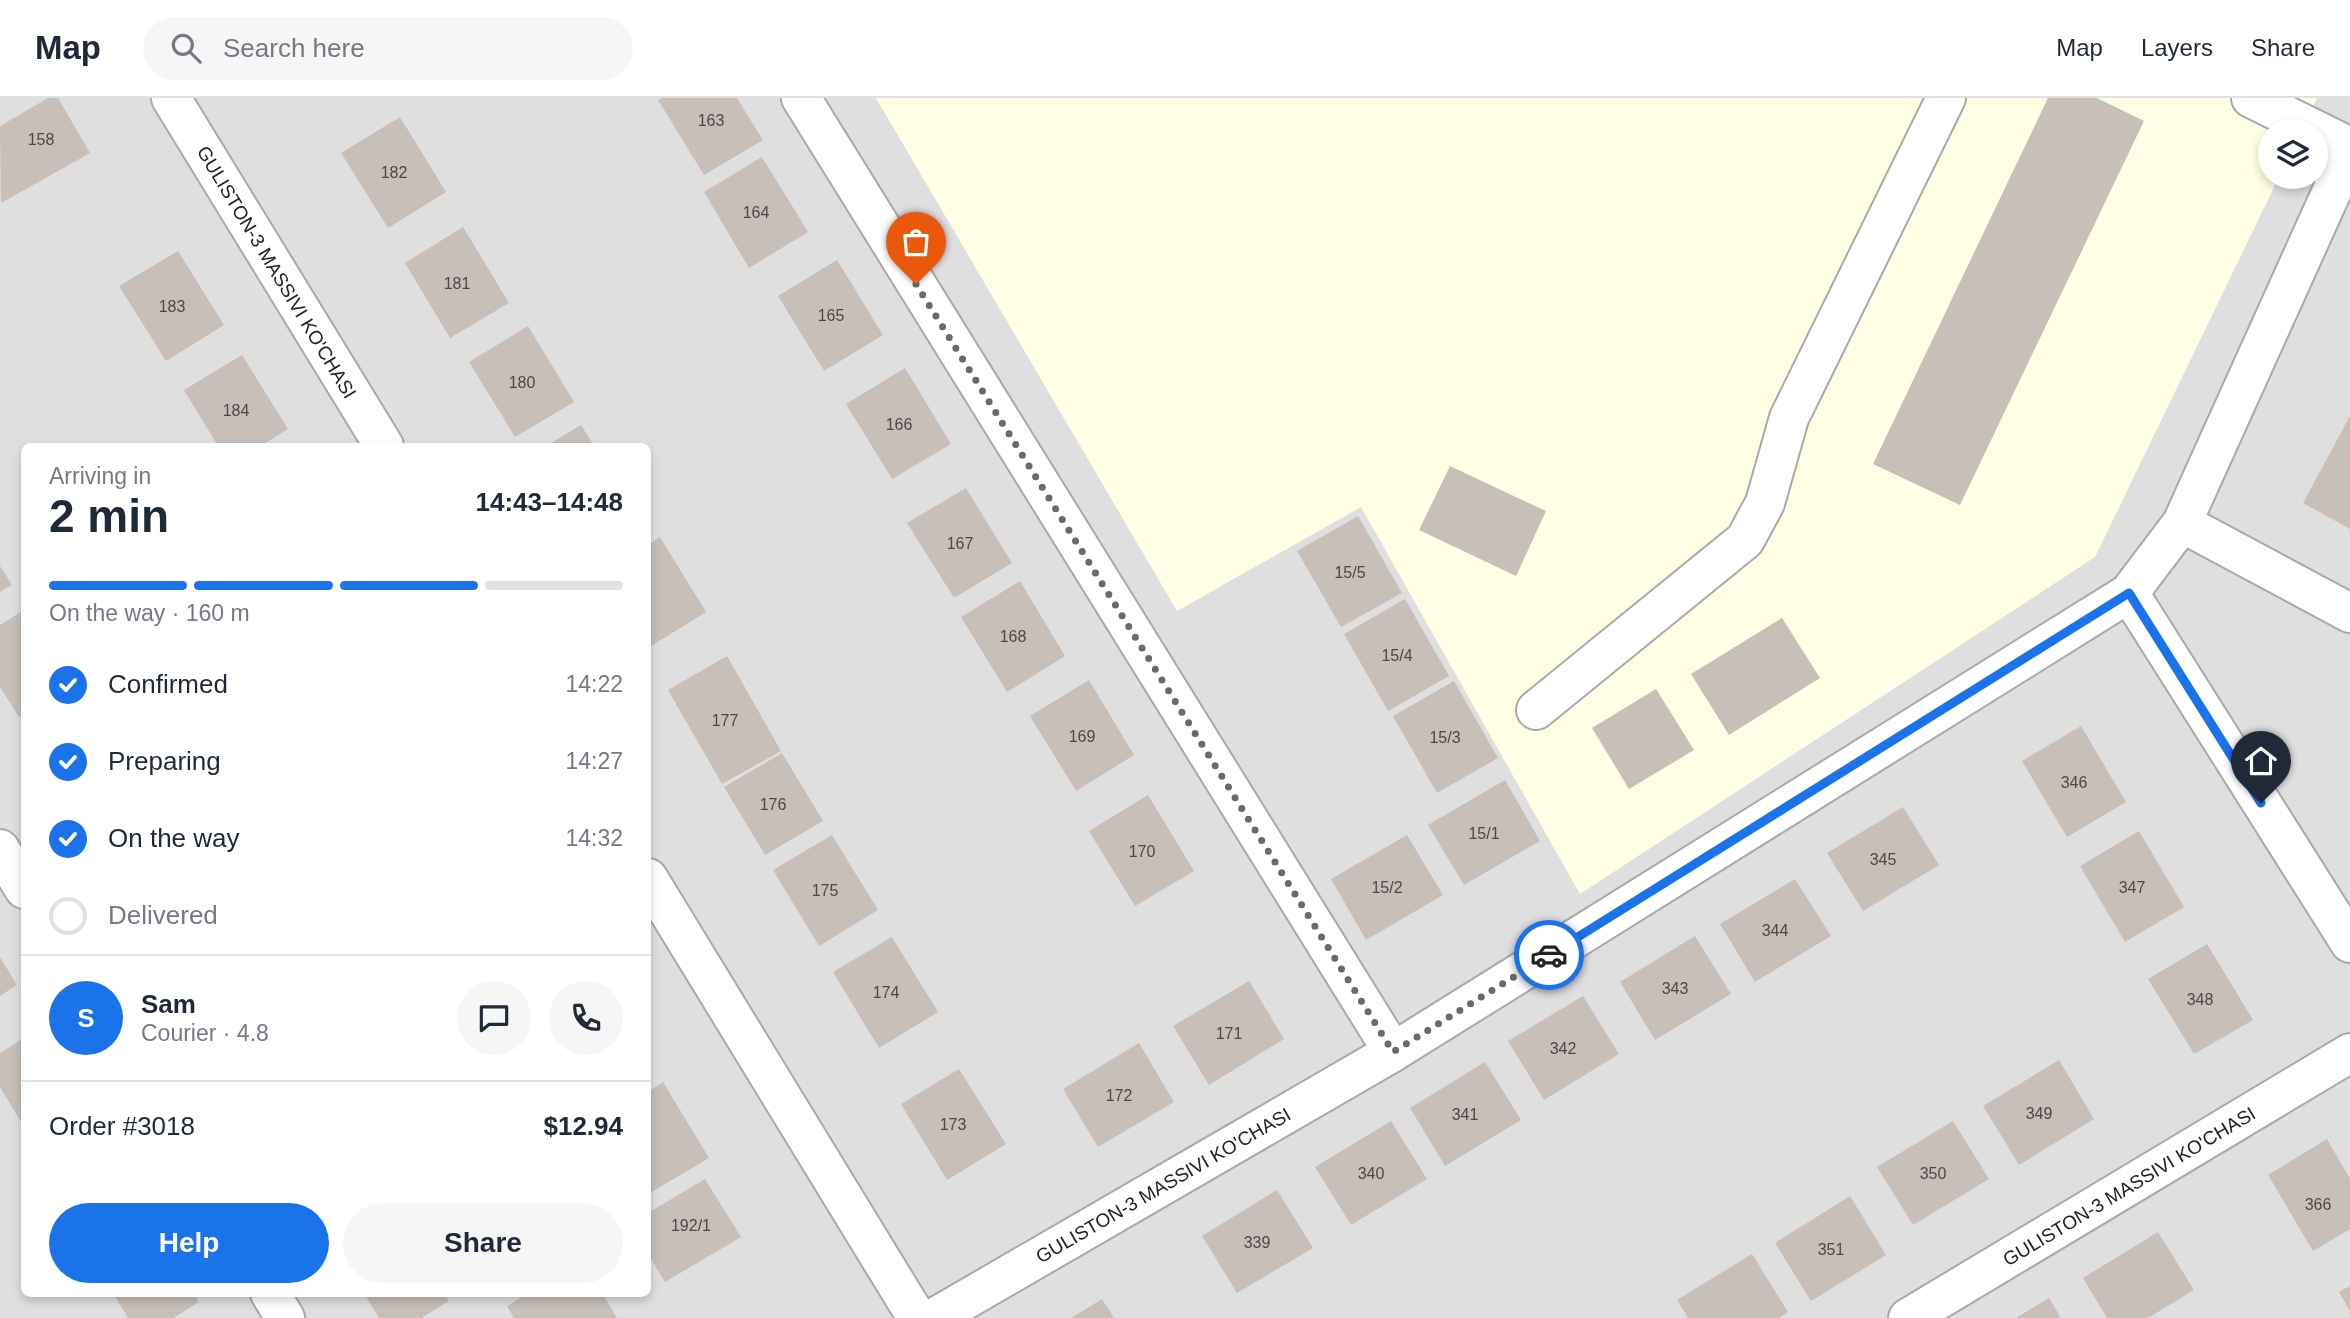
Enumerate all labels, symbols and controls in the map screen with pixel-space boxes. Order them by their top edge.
search box [143,17,633,80]
text: Map [35,29,101,66]
icon: search [167,29,205,67]
text: Search here [223,33,365,63]
text: Map [2056,34,2103,61]
text: Layers [2141,34,2213,61]
text: Share [2251,34,2315,61]
house number: 163 [698,112,724,129]
map controls [2258,119,2328,189]
button: layers [2258,119,2328,189]
house number: 158 [28,131,54,148]
street label: GULISTON-3 MASSIVI KO'CHASI [193,142,360,402]
house number: 182 [381,164,407,181]
house number: 164 [743,204,769,221]
pin [886,212,946,284]
icon: bag [897,223,935,261]
house number: 181 [444,275,470,292]
house number: 183 [159,298,185,315]
house number: 165 [818,307,844,324]
house number: 180 [509,374,535,391]
house number: 184 [223,402,249,419]
house number: 166 [886,416,912,433]
text: Arriving in [49,463,151,489]
text: 14:43–14:48 [476,487,623,517]
text: 2 min [49,490,169,542]
house number: 167 [947,535,973,552]
house number: 15/5 [1334,564,1366,581]
text: On the way · 160 m [49,600,250,626]
house number: 168 [1000,628,1026,645]
house number: 15/4 [1381,647,1413,664]
icon: check [49,666,87,704]
text: Confirmed [108,669,228,699]
text: 14:22 [565,671,623,697]
house number: 177 [712,712,738,729]
house number: 169 [1069,728,1095,745]
house number: 15/3 [1429,729,1461,746]
pin [2231,731,2291,803]
icon: home [2242,742,2280,780]
icon: check [49,743,87,781]
text: Preparing [108,746,221,776]
text: 14:27 [565,748,623,774]
house number: 346 [2061,774,2087,791]
house number: 176 [760,796,786,813]
icon: check [49,820,87,858]
text: On the way [108,823,240,853]
text: 14:32 [565,825,623,851]
house number: 15/1 [1468,825,1500,842]
house number: 170 [1129,843,1155,860]
house number: 345 [1870,851,1896,868]
house number: 15/2 [1371,879,1403,896]
house number: 347 [2119,879,2145,896]
house number: 175 [812,882,838,899]
text: Delivered [108,900,218,930]
courier [1514,920,1584,990]
house number: 344 [1762,922,1788,939]
icon: car [1530,936,1568,974]
house number: 343 [1662,980,1688,997]
button: chat [457,981,531,1055]
button: phone [549,981,623,1055]
house number: 174 [873,984,899,1001]
text: Sam [141,989,196,1019]
house number: 348 [2187,991,2213,1008]
text: S [77,1003,95,1033]
text: Courier · 4.8 [141,1020,269,1046]
house number: 171 [1216,1025,1242,1042]
house number: 342 [1550,1040,1576,1057]
house number: 172 [1106,1087,1132,1104]
street label: GULISTON-3 MASSIVI KO'CHASI [1999,1103,2259,1270]
street label: GULISTON-3 MASSIVI KO'CHASI [1032,1104,1294,1267]
house number: 349 [2026,1105,2052,1122]
house number: 341 [1452,1106,1478,1123]
text: Order #3018 [49,1111,195,1141]
text: $12.94 [543,1111,623,1141]
house number: 173 [940,1116,966,1133]
house number: 340 [1358,1165,1384,1182]
house number: 350 [1920,1165,1946,1182]
house number: 366 [2305,1196,2331,1213]
button: Help [49,1203,329,1283]
button: Share [343,1203,623,1283]
house number: 192/1 [671,1217,711,1234]
house number: 339 [1244,1234,1270,1251]
house number: 351 [1818,1241,1844,1258]

